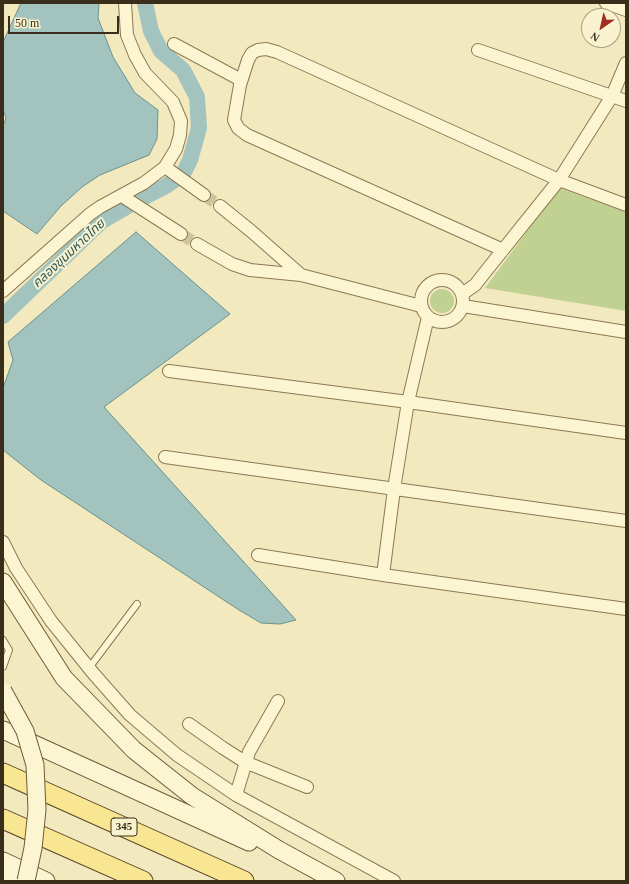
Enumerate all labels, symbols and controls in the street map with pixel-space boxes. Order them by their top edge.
scale bar [10,8,121,34]
north arrow [581,8,621,48]
text: 50 m [15,16,39,30]
text: N [588,30,602,44]
water label: คลองขุนมหาดไทย [30,216,108,292]
road number: 345 [111,818,137,836]

